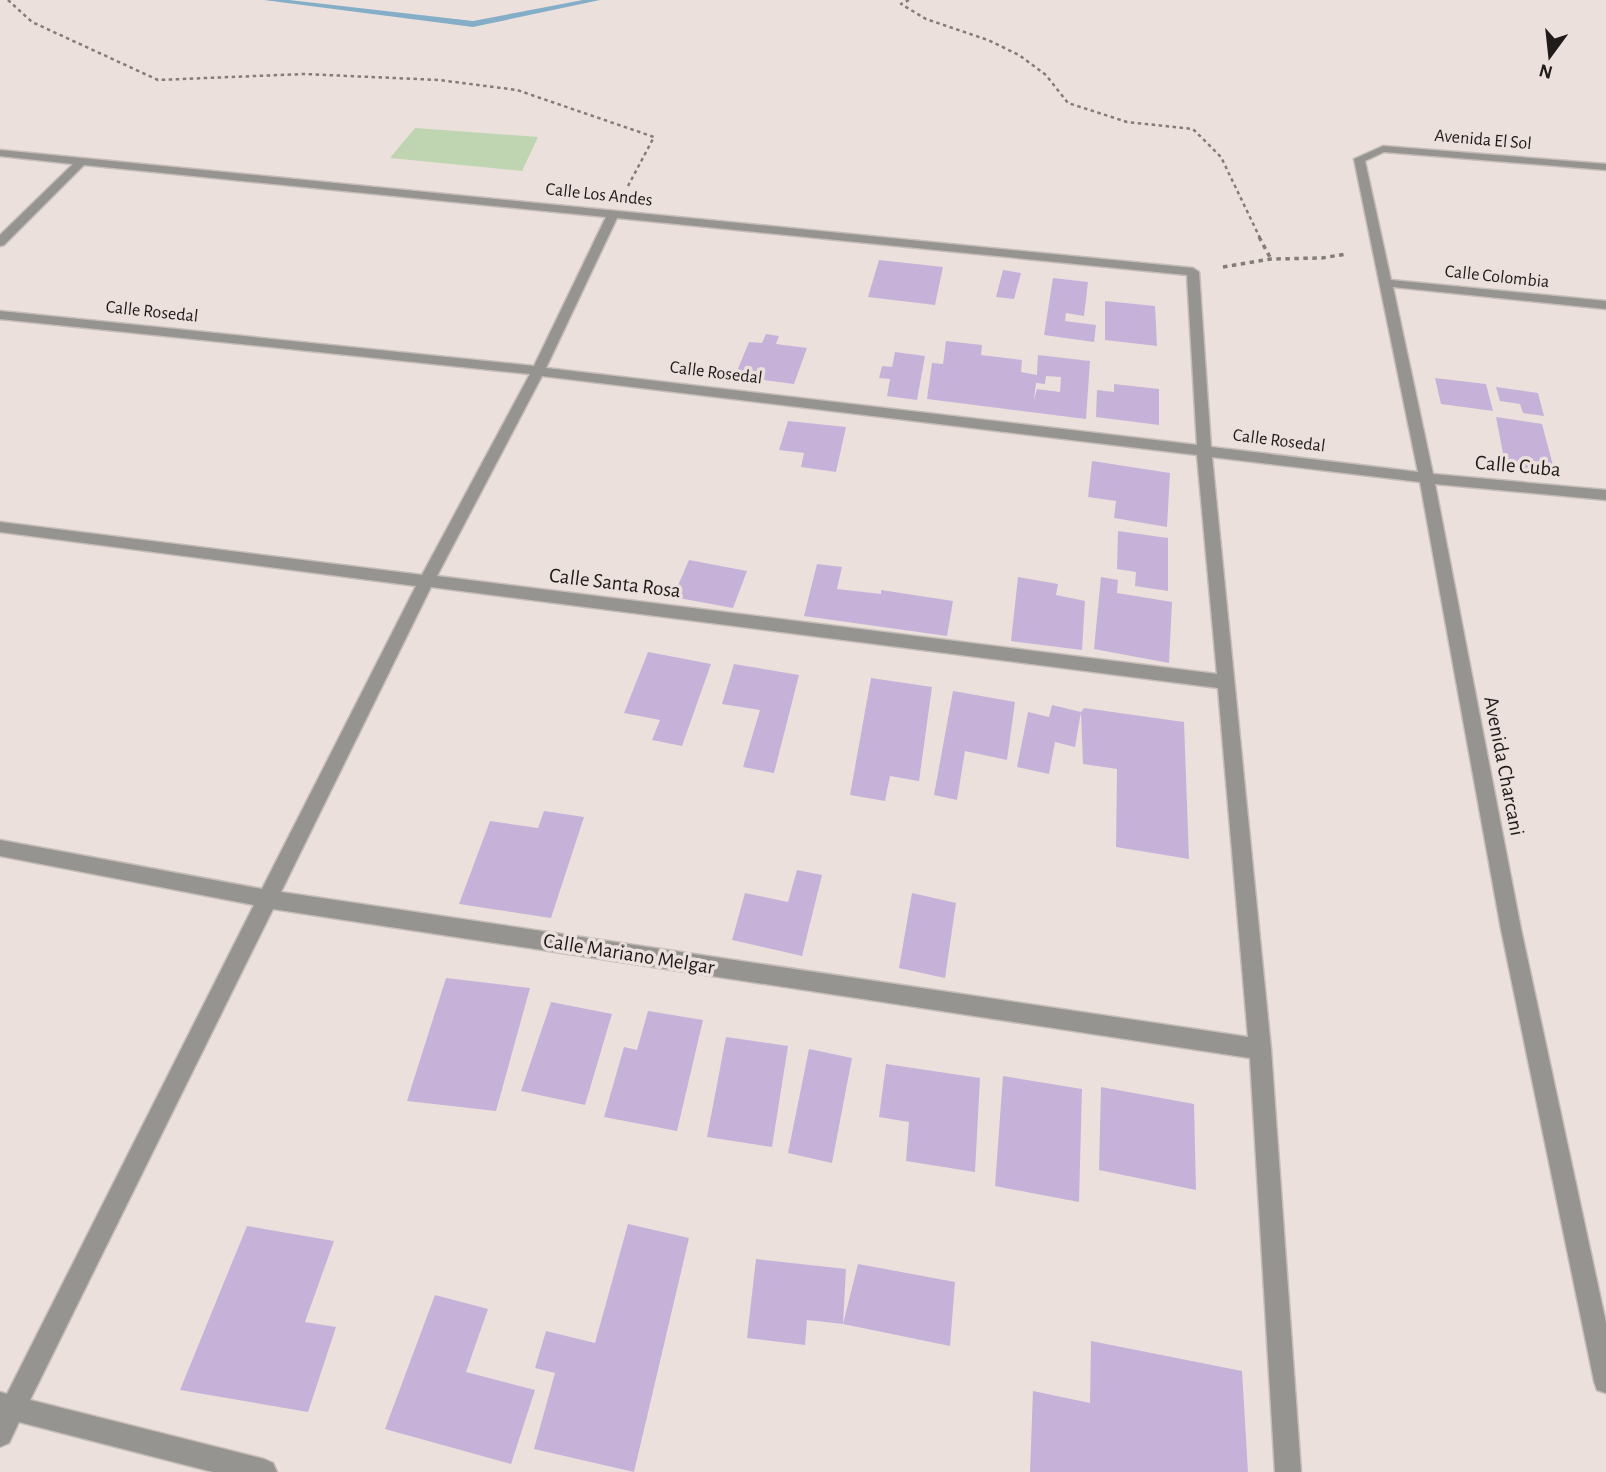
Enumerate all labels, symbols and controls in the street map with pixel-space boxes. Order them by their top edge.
north arrow [1515,21,1585,91]
text: N [1537,60,1555,82]
street label: Avenida El Sol [1434,127,1532,153]
street label: Calle Los Andes [545,180,653,210]
street label: Calle Colombia [1444,263,1550,291]
street label: Calle Rosedal [105,298,199,326]
street label: Calle Rosedal [669,358,763,388]
street label: Calle Rosedal [1232,426,1326,456]
street label: Calle Cuba [1474,452,1562,480]
street label: Calle Santa Rosa [548,565,682,602]
street label: Avenida Charcani [1480,695,1528,837]
street label: Calle Mariano Melgar [542,930,716,978]

